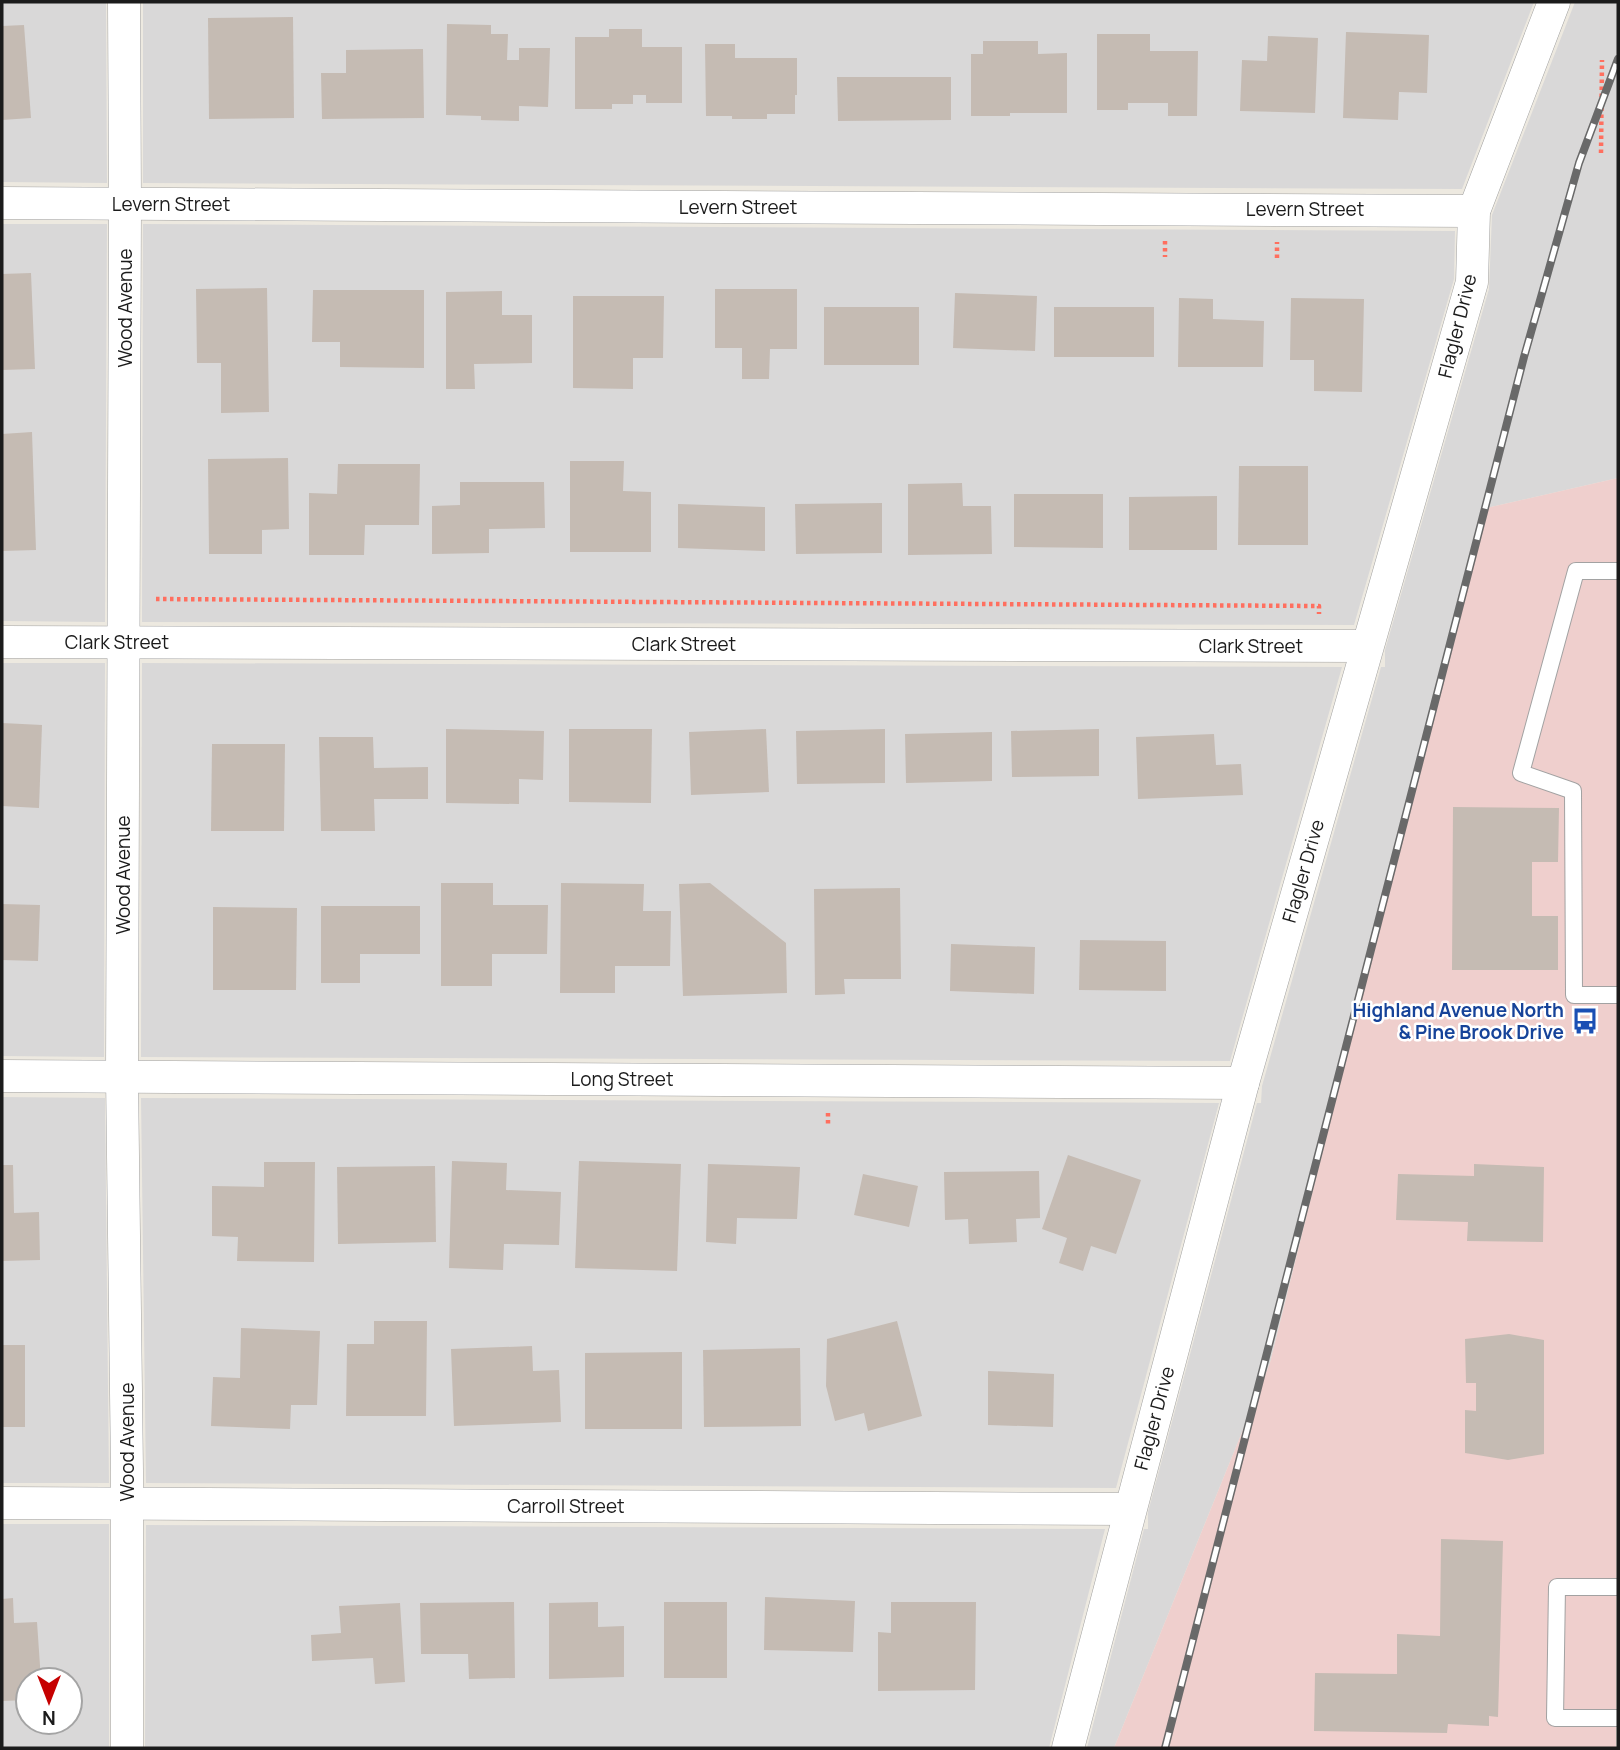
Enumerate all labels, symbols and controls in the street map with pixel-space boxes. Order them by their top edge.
street label: Levern Street [112,191,230,217]
street label: Levern Street [679,194,797,220]
street label: Levern Street [1246,196,1364,222]
street label: Wood Avenue [112,248,138,368]
street label: Flagler Drive [1432,271,1482,381]
street label: Clark Street [65,629,169,655]
street label: Clark Street [632,631,736,657]
street label: Clark Street [1199,633,1303,659]
street label: Wood Avenue [110,815,136,935]
street label: Flagler Drive [1276,816,1330,926]
place label: Highland Avenue North & Pine Brook Drive [1353,997,1564,1045]
bus stop icon: Highland Avenue North & Pine Brook Drive [1570,1006,1600,1036]
street label: Long Street [570,1066,674,1092]
street label: Flagler Drive [1128,1363,1180,1473]
street label: Wood Avenue [114,1382,140,1502]
street label: Carroll Street [507,1493,625,1519]
north arrow [14,1666,84,1736]
text: N [42,1705,56,1731]

